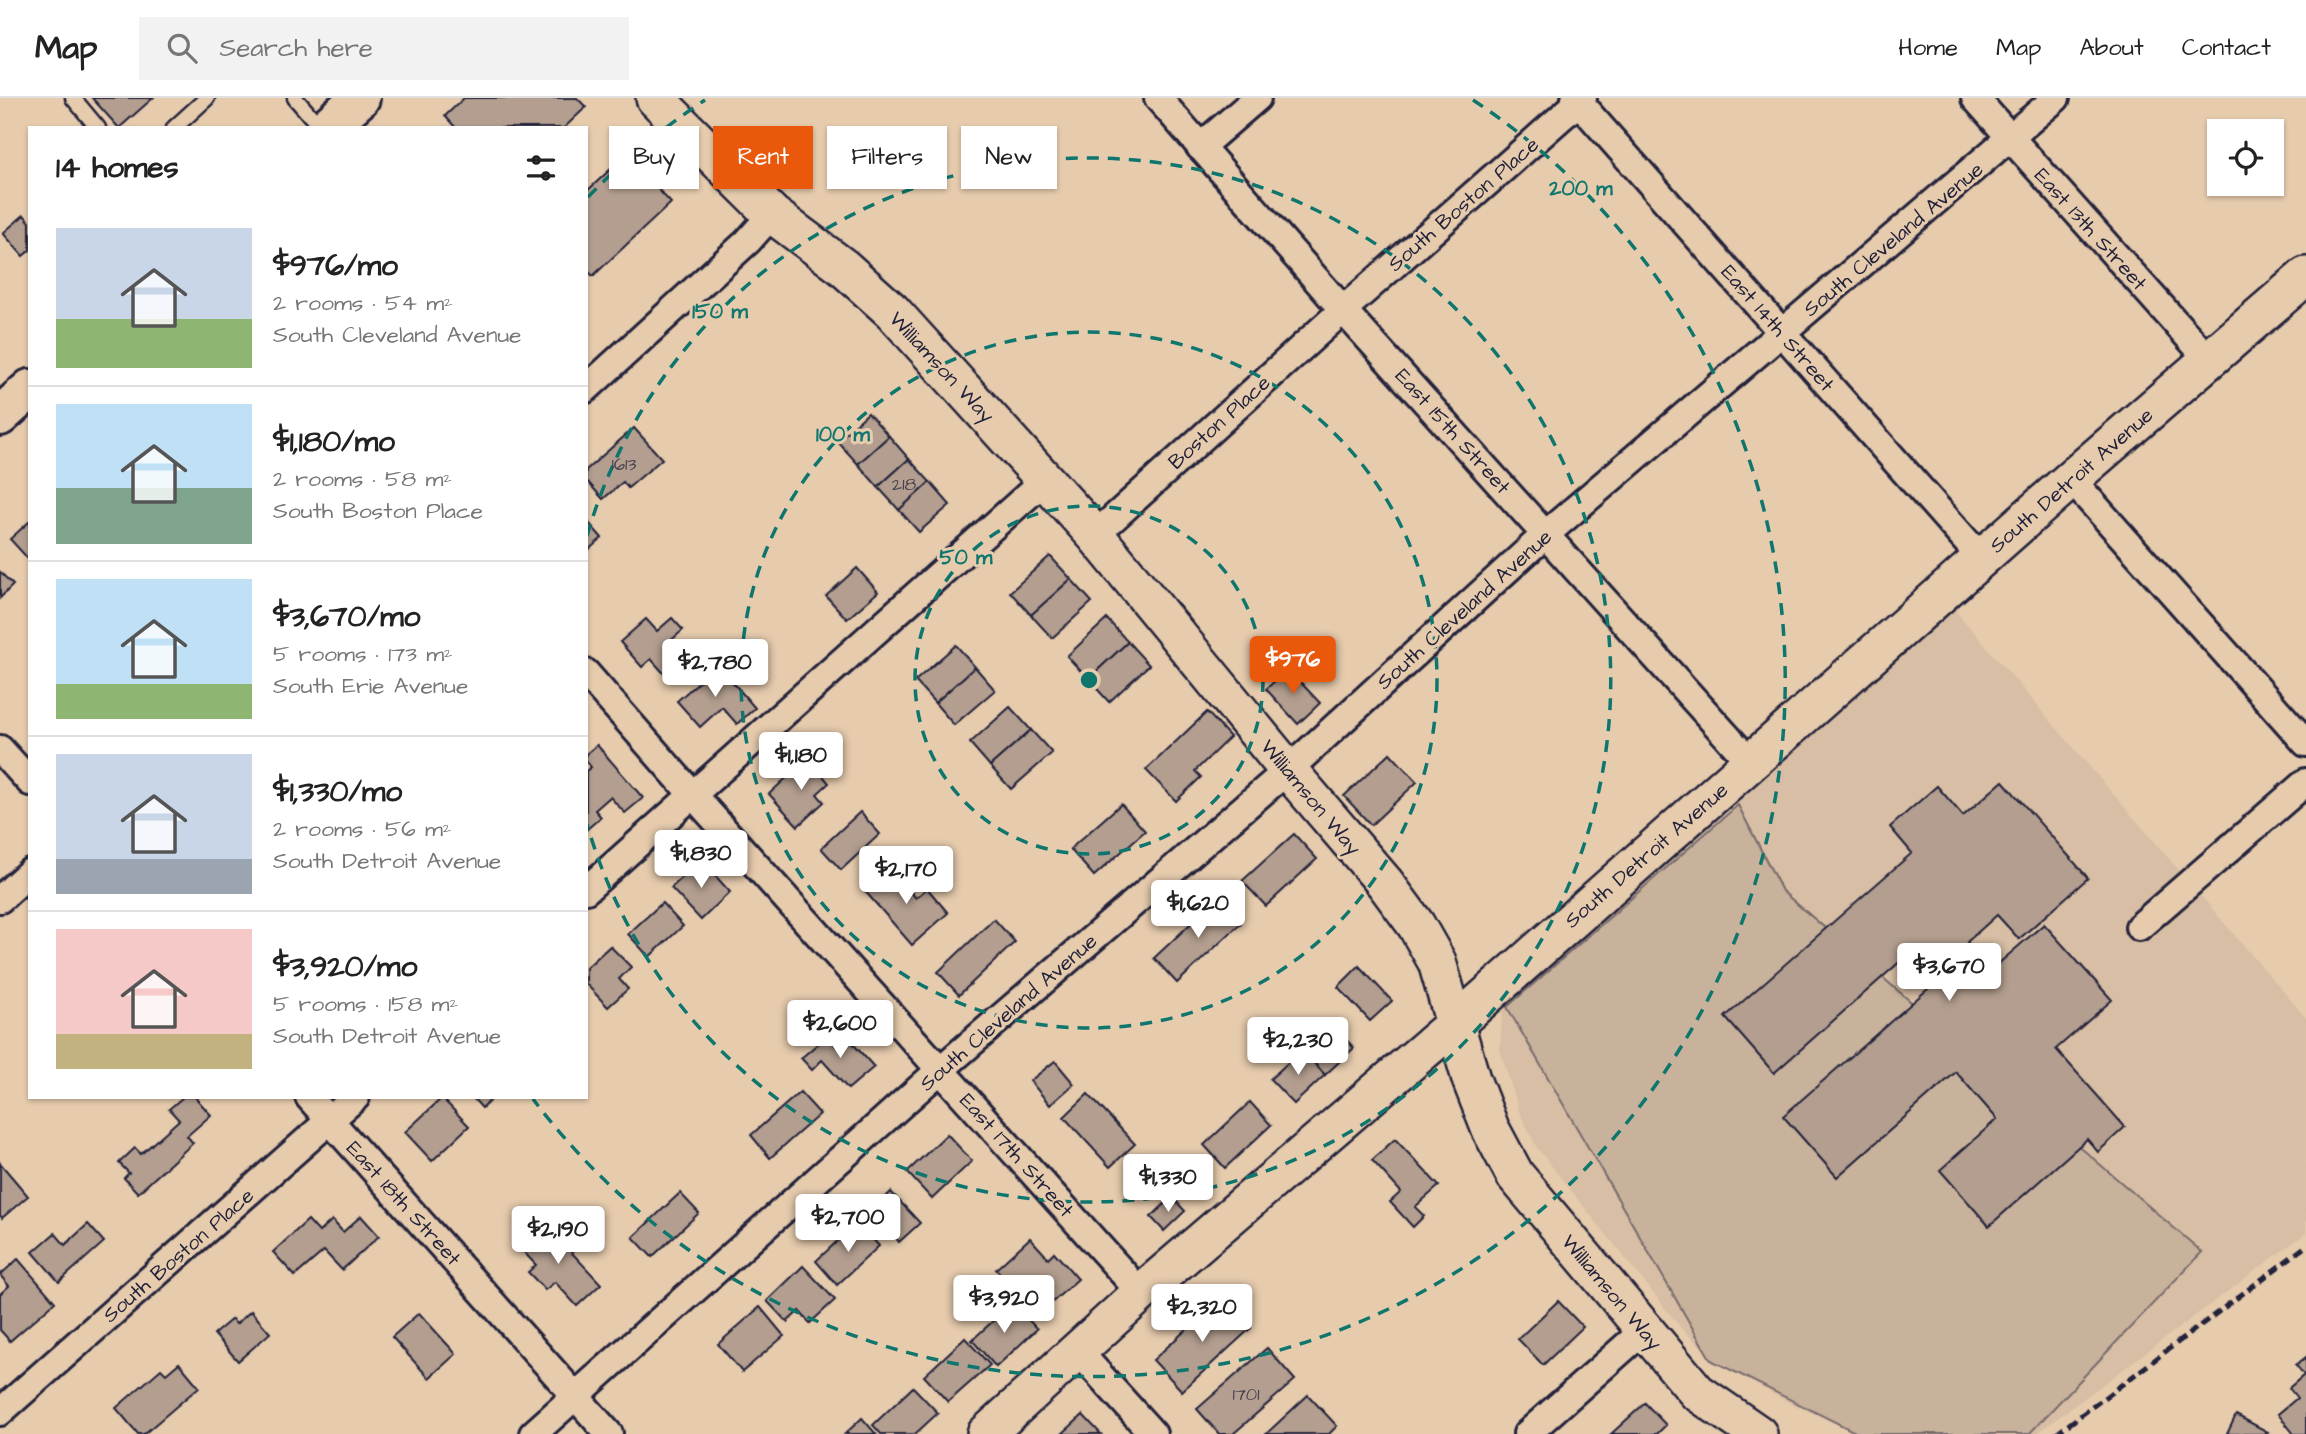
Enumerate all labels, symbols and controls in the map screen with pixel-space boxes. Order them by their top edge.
search box [139,17,629,80]
text: Map [35,25,97,71]
icon: search [163,29,201,67]
text: Search here [219,30,373,66]
text: Home [1898,31,1958,65]
text: Map [1996,31,2041,65]
text: About [2079,31,2144,65]
text: Contact [2182,31,2271,65]
map controls [2207,119,2284,196]
button: locate [2207,119,2284,196]
chip: Buy [609,126,699,189]
chip: Rent [713,126,813,189]
chip: Filters [827,126,947,189]
chip: New [961,126,1057,189]
street label: South Boston Place [1381,131,1545,278]
text: 14 homes [56,147,179,189]
icon: filters [522,149,560,187]
street label: South Cleveland Avenue [1797,155,1990,323]
street label: East 13th Street [2028,162,2154,297]
text: 200 m [1548,174,1613,203]
text: $976/mo [273,245,398,287]
icon: home [112,256,196,340]
street label: East 14th Street [1714,259,1841,398]
text: 2 rooms · 54 m² [273,287,453,319]
text: 150 m [692,297,748,326]
street label: Williamson Way [881,305,1001,431]
text: South Cleveland Avenue [273,319,522,351]
street label: East 15th Street [1388,362,1517,501]
street label: Boston Place [1162,369,1277,476]
street label: South Detroit Avenue [1983,401,2160,560]
text: 100 m [816,420,871,449]
text: $1,180/mo [273,421,395,463]
icon: home [112,432,196,516]
house number: 1613 [611,452,637,477]
text: 2 rooms · 58 m² [273,463,452,495]
house number: 218 [892,472,916,497]
text: South Boston Place [273,495,483,527]
street label: South Cleveland Avenue [1370,523,1558,696]
text: 50 m [940,543,993,572]
text: $3,670/mo [273,596,420,638]
icon: home [112,607,196,691]
pin: $976 [1252,636,1334,696]
text: 5 rooms · 173 m² [273,638,453,670]
pin: $2,780 [658,640,772,699]
text: $976 [1266,643,1320,675]
text: $2,780 [678,646,752,678]
centre of rings [1077,668,1101,692]
text: South Erie Avenue [273,670,468,702]
pin: $1,180 [744,732,858,792]
street label: Williamson Way [1252,733,1368,863]
text: $1,180 [775,739,827,771]
text: $1,330/mo [273,771,402,813]
street label: South Detroit Avenue [1558,776,1735,935]
icon: home [112,782,196,866]
text: 2 rooms · 56 m² [273,813,451,845]
pin: $1,830 [644,830,758,890]
text: $1,830 [671,837,731,869]
text: South Detroit Avenue [273,845,501,877]
pin: $2,170 [849,846,963,906]
text: $2,170 [875,853,937,885]
pin: $1,620 [1141,880,1255,940]
text: $1,620 [1167,887,1229,919]
street label: South Cleveland Avenue [913,927,1103,1098]
pin: $3,670 [1892,944,2006,1003]
text: $3,920/mo [273,946,417,988]
text: $3,670 [1913,950,1985,982]
icon: home [112,957,196,1041]
text: 5 rooms · 158 m² [273,988,458,1020]
pin: $2,600 [783,1000,897,1060]
text: $2,600 [803,1007,877,1039]
pin: $2,230 [1241,1018,1355,1077]
text: South Detroit Avenue [273,1020,501,1052]
text: $2,230 [1263,1024,1333,1056]
street label: East 17th Street [953,1087,1081,1224]
street label: East 18th Street [340,1135,468,1272]
pin: $1,330 [1111,1154,1225,1214]
text: $1,330 [1139,1161,1197,1193]
street label: South Boston Place [96,1182,260,1329]
pin: $2,700 [791,1194,905,1254]
text: $2,700 [811,1201,885,1233]
pin: $2,190 [501,1206,615,1266]
text: $2,190 [528,1213,588,1245]
street label: Williamson Way [1553,1228,1669,1358]
pin: $3,920 [947,1276,1061,1335]
text: $3,920 [969,1282,1039,1314]
pin: $2,320 [1145,1284,1259,1344]
text: $2,320 [1167,1291,1237,1323]
house number: 1701 [1232,1382,1260,1407]

